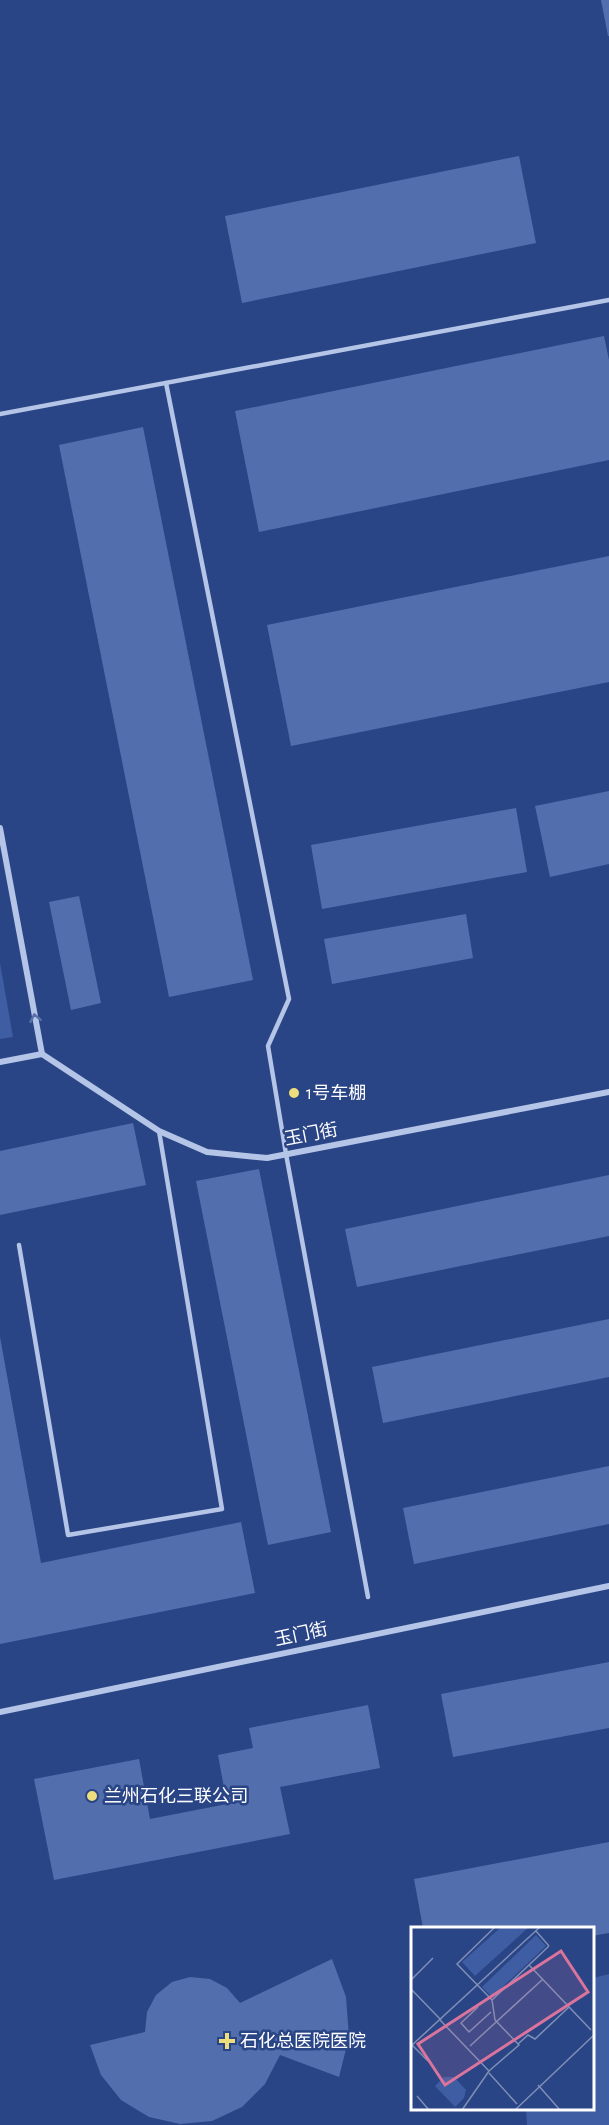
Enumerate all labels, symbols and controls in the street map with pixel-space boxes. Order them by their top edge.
one-way arrow [29,1013,42,1023]
place label: 1号车棚 [306,1083,366,1103]
marker: 1号车棚 [287,1086,301,1100]
street label: 玉门街 [283,1119,339,1149]
street label: 玉门街 [273,1619,329,1649]
place label: 兰州石化三联公司 [104,1786,248,1806]
marker: 兰州石化三联公司 [85,1789,99,1803]
inset map [411,1927,594,2110]
place label: 石化总医院医院 [240,2031,366,2051]
marker: 石化总医院医院 [218,2032,236,2050]

